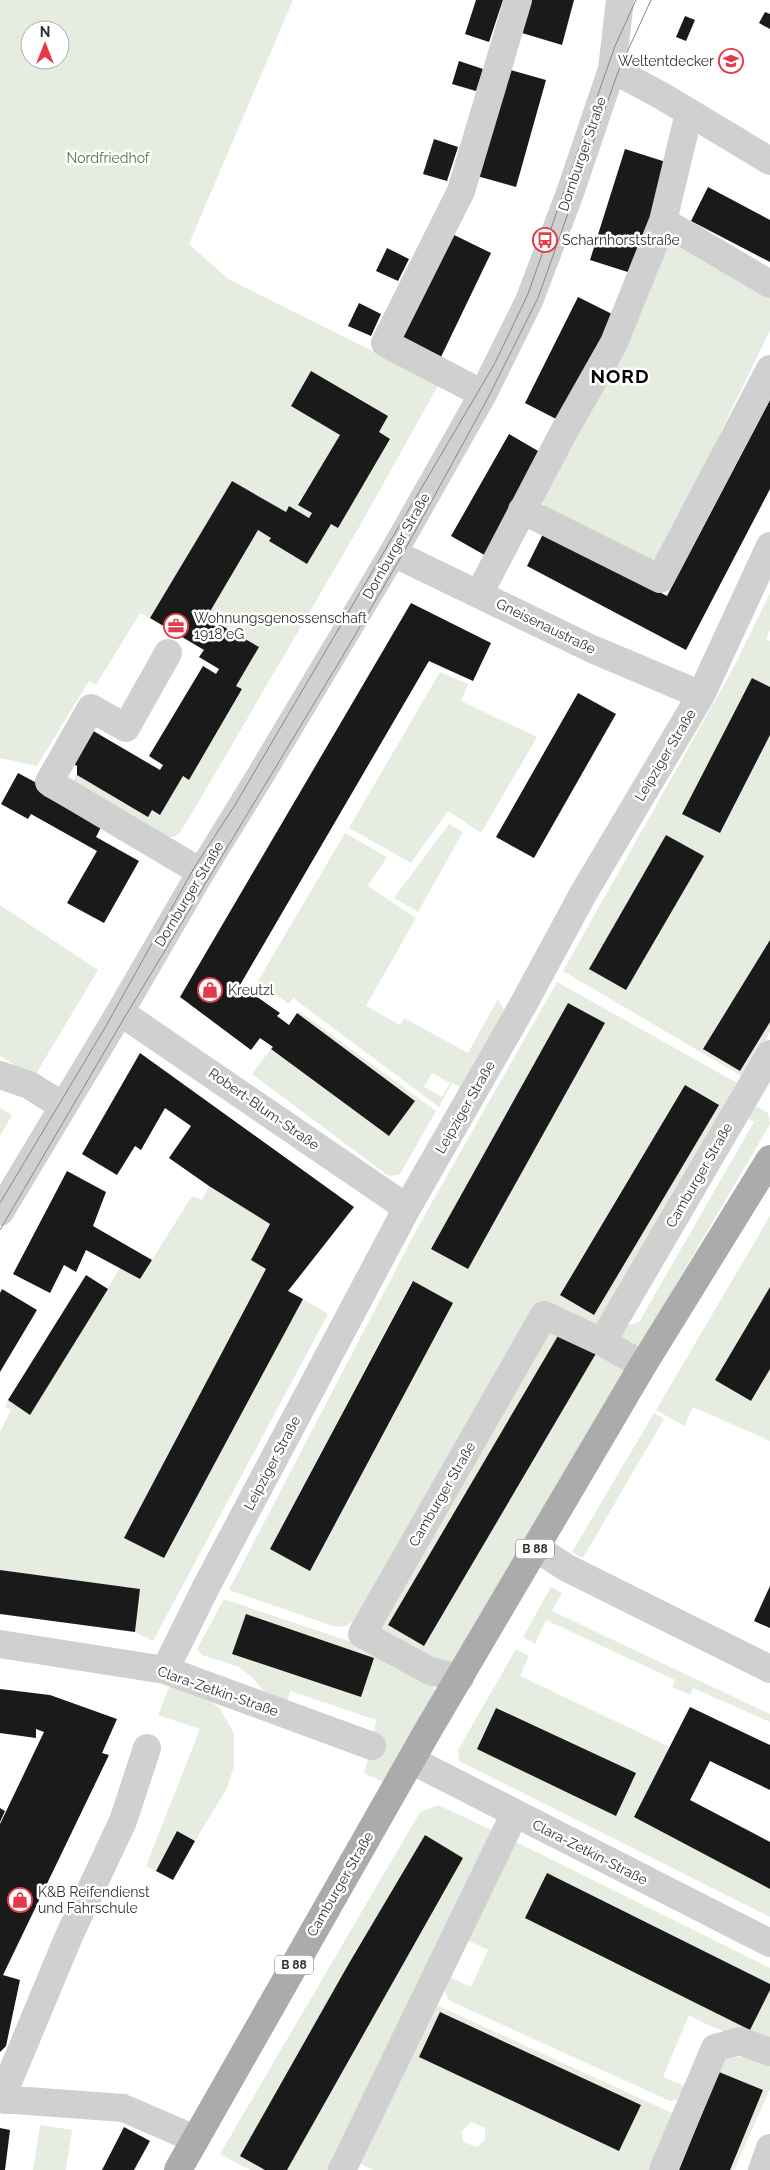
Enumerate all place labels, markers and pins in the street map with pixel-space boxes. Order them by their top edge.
school or university icon: Weltentdecker [718,48,744,74]
place label: Weltentdecker [618,53,714,69]
bus stop icon: Scharnhorststraße [532,227,558,253]
place label: Scharnhorststraße [562,232,680,248]
place label: Wohnungsgenossenschaft 1918 eG [194,610,367,642]
office icon: Wohnungsgenossenschaft 1918 eG [163,613,189,639]
shop icon: Kreutzl [197,977,223,1003]
place label: Kreutzl [228,982,274,998]
place label: K&B Reifendienst und Fahrschule [38,1884,150,1916]
shop icon: K&B Reifendienst und Fahrschule [7,1887,33,1913]

